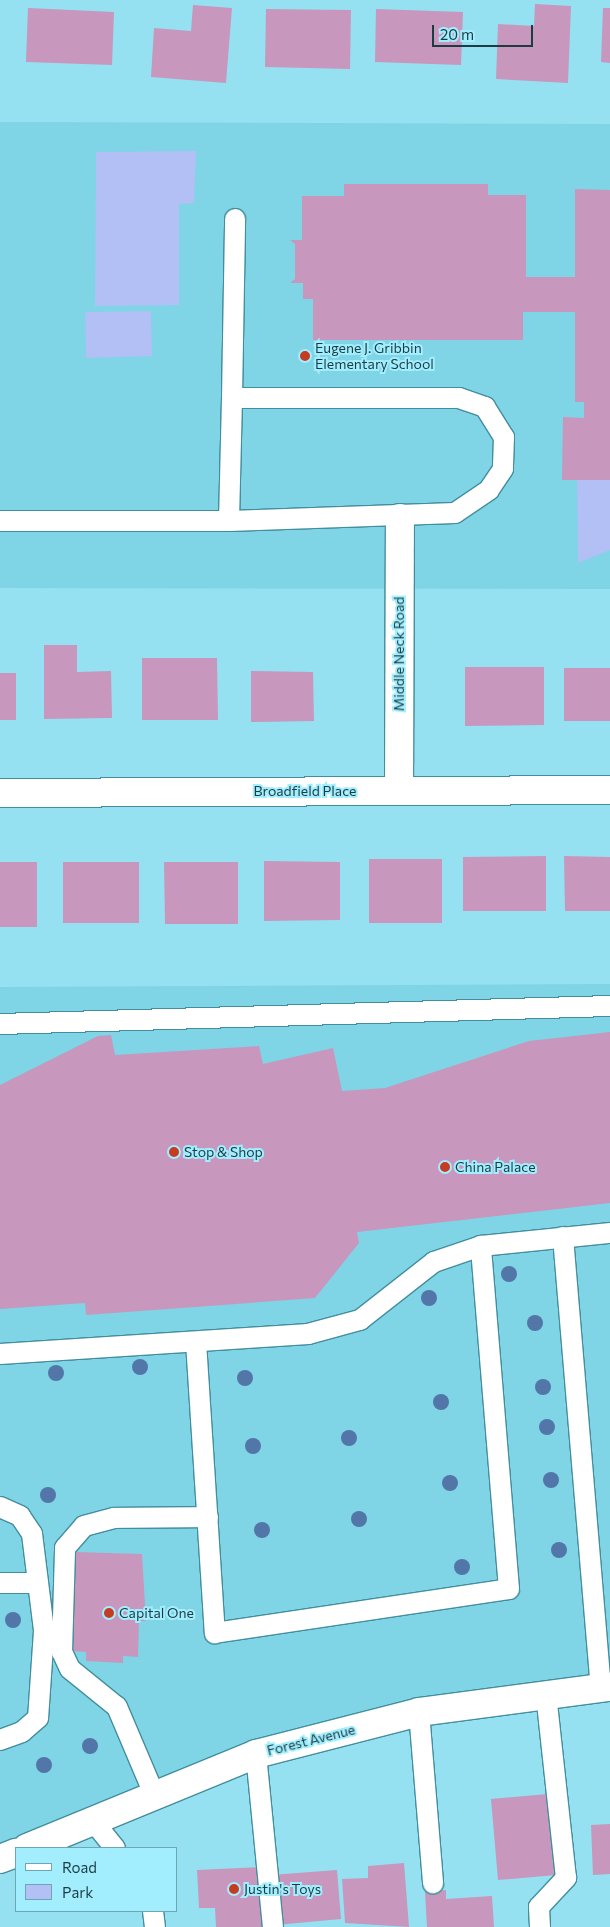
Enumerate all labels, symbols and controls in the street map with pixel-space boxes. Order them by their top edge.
scale bar [435,15,536,47]
text: 20 m [440,25,474,43]
place label: Eugene J. Gribbin Elementary School [315,340,434,372]
marker: Eugene J. Gribbin Elementary School [299,350,311,362]
street label: Middle Neck Road [391,597,407,711]
street label: Broadfield Place [254,783,356,799]
place label: Stop & Shop [184,1144,263,1160]
marker: Stop & Shop [168,1146,180,1158]
place label: China Palace [455,1159,536,1175]
marker: China Palace [439,1161,451,1173]
place label: Capital One [119,1605,194,1621]
marker: Capital One [103,1607,115,1619]
street label: Forest Avenue [265,1721,357,1759]
legend [15,1847,178,1912]
text: Road [62,1858,97,1876]
place label: Justin's Toys [244,1881,321,1897]
text: Park [62,1883,93,1901]
marker: Justin's Toys [228,1883,240,1895]

